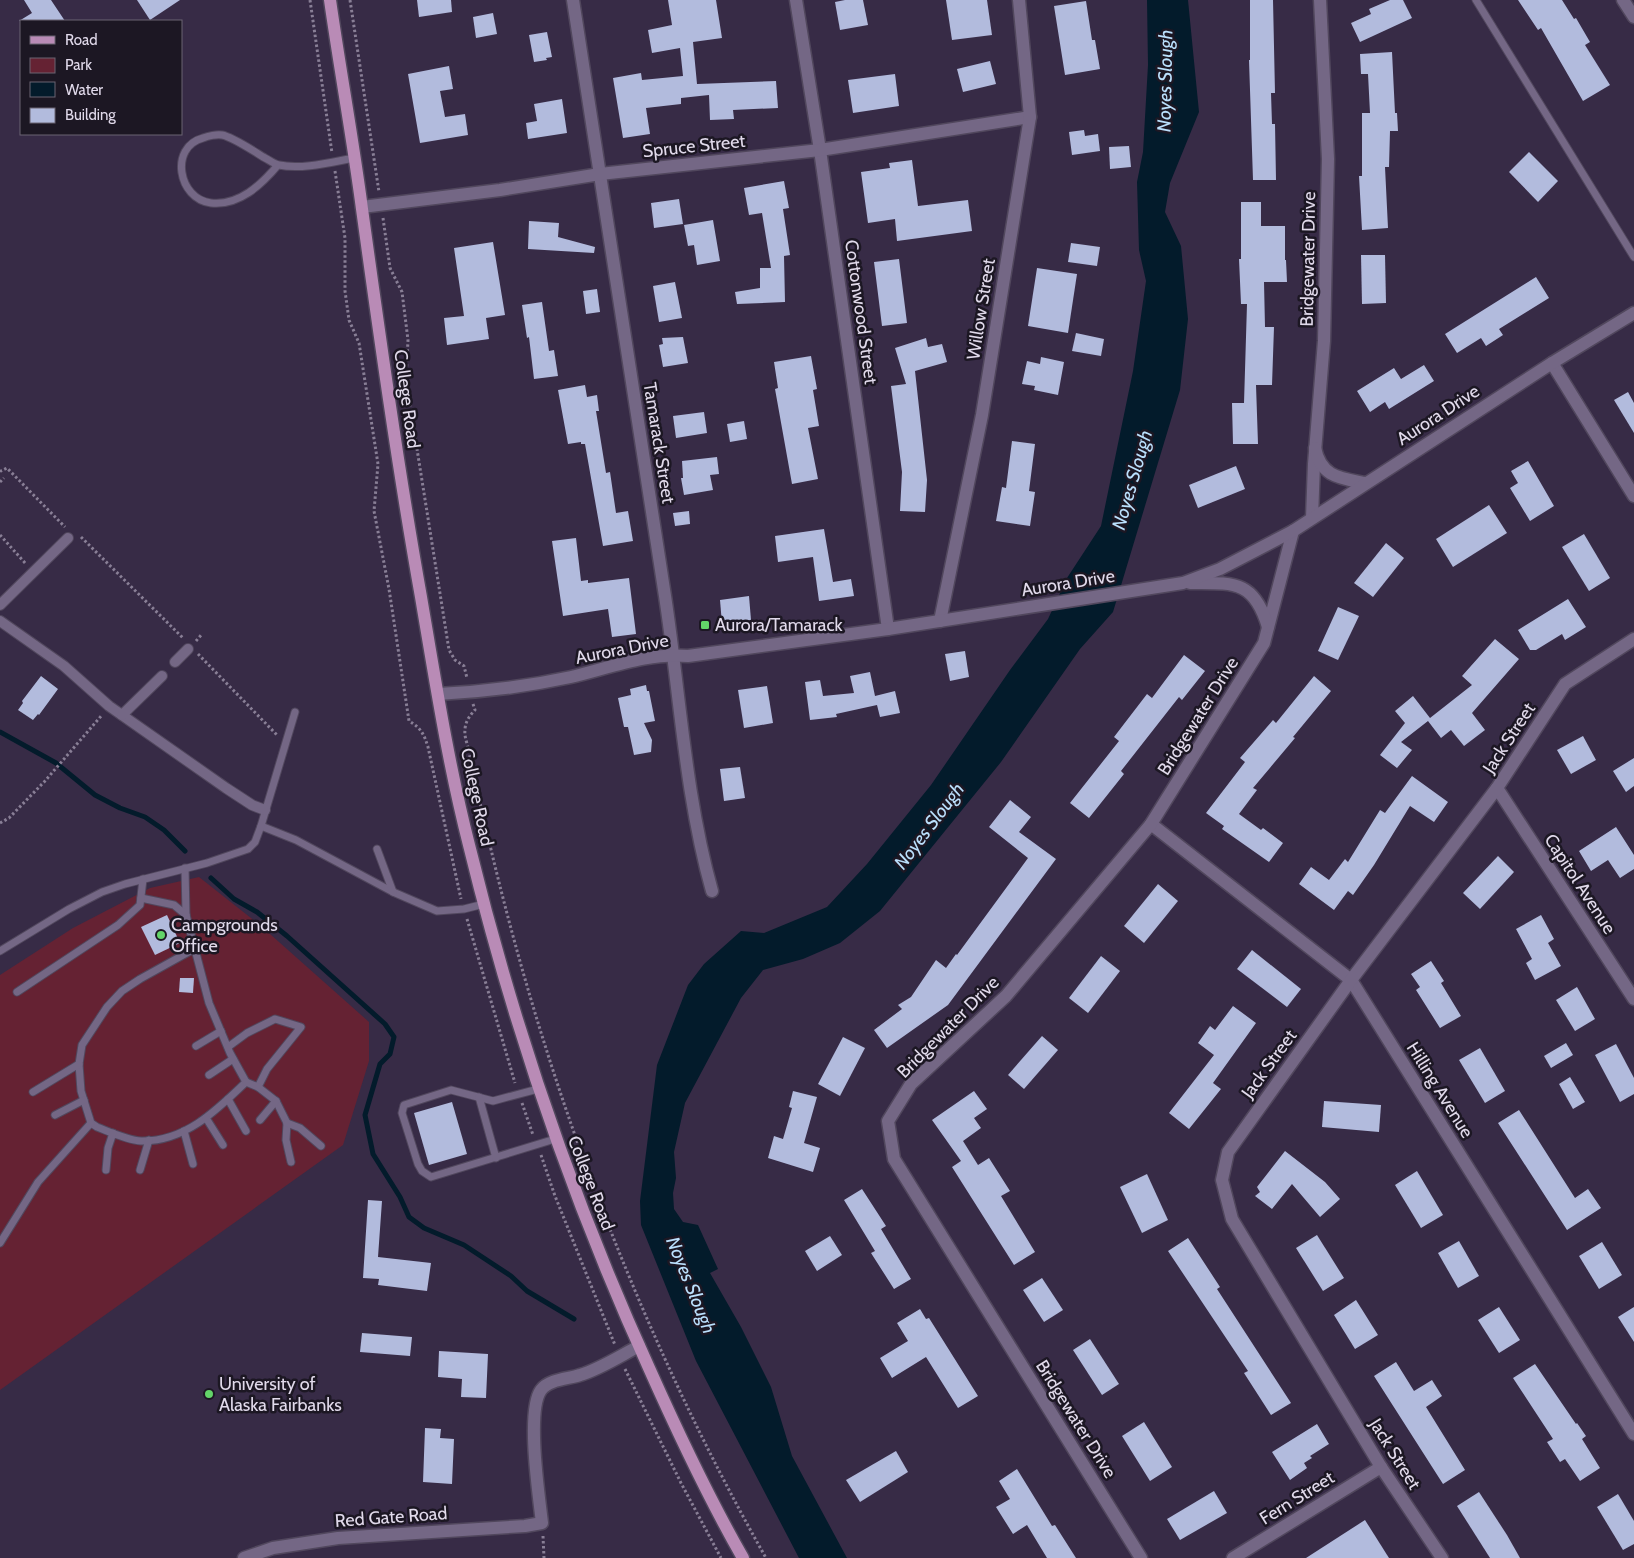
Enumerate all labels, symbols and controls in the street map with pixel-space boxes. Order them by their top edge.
legend [20,20,182,135]
water label: Noyes Slough [1153,30,1177,132]
text: Road [65,31,98,49]
text: Park [65,56,92,74]
text: Water [65,81,103,99]
text: Building [65,106,116,124]
street label: Spruce Street [642,130,746,162]
street label: Bridgewater Drive [1296,191,1320,327]
street label: Cottonwood Street [840,238,882,386]
street label: Willow Street [962,257,1000,361]
street label: College Road [389,348,425,450]
street label: Aurora Drive [1392,380,1484,450]
street label: Tamarack Street [639,381,679,505]
water label: Noyes Slough [1107,428,1157,532]
street label: Aurora Drive [1020,565,1116,601]
place label: Aurora/Tamarack [715,614,844,636]
marker: Aurora/Tamarack [699,619,711,631]
street label: Aurora Drive [574,629,670,669]
street label: Bridgewater Drive [1153,653,1243,779]
street label: Jack Street [1478,699,1540,778]
street label: College Road [456,746,498,848]
water label: Noyes Slough [889,778,969,874]
street label: Capitol Avenue [1540,830,1620,938]
place label: Campgrounds Office [171,914,278,957]
marker: Campgrounds Office [155,929,167,941]
street label: Bridgewater Drive [892,971,1004,1083]
street label: Jack Street [1236,1025,1301,1103]
street label: Hilling Avenue [1402,1038,1478,1142]
street label: College Road [563,1133,619,1233]
water label: Noyes Slough [661,1233,721,1337]
street label: Bridgewater Drive [1031,1356,1121,1482]
place label: University of Alaska Fairbanks [219,1373,342,1416]
marker: University of Alaska Fairbanks [203,1388,215,1400]
street label: Jack Street [1364,1414,1425,1494]
street label: Fern Street [1256,1466,1338,1530]
street label: Red Gate Road [334,1502,448,1532]

